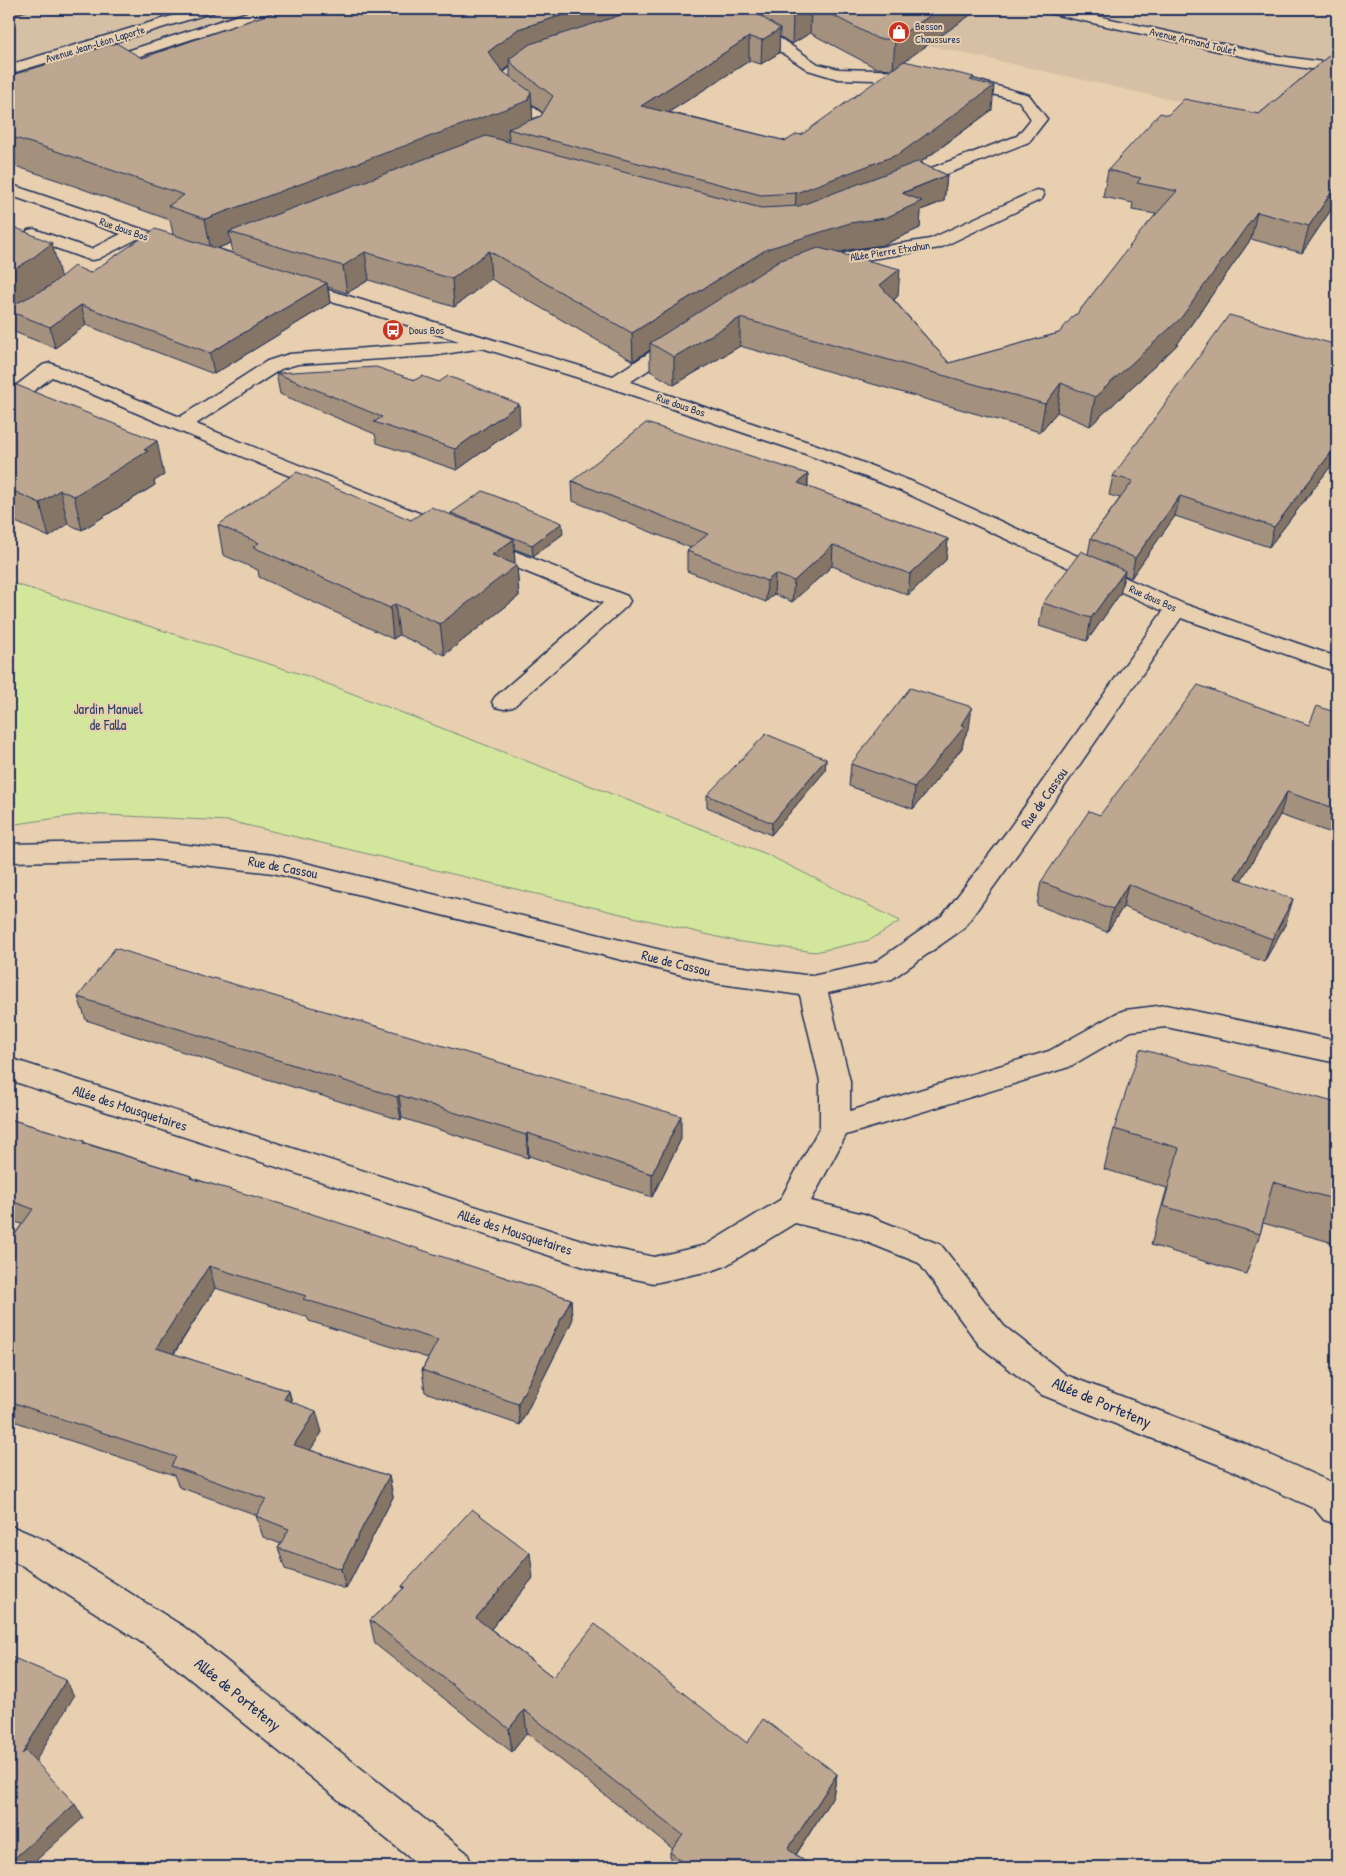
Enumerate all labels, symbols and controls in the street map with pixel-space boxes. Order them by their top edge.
place label: Besson Chaussures [915,19,960,46]
shop icon: Besson Chaussures [887,20,911,44]
street label: Avenue Jean-Léon Laporte [44,22,147,66]
street label: Avenue Armand Toulet [1148,24,1238,58]
street label: Rue dous Bos [98,214,150,244]
street label: Allée Pierre Etxahun [849,238,931,264]
bus stop icon: Dous Bos [381,318,405,342]
place label: Dous Bos [409,323,444,337]
street label: Rue dous Bos [655,390,707,420]
street label: Rue dous Bos [1127,581,1179,615]
park label: Jardin Manuel de Falla [73,699,143,734]
street label: Rue de Cassou [1016,763,1072,832]
street label: Rue de Cassou [247,850,320,883]
street label: Rue de Cassou [640,945,713,980]
street label: Allée des Mousquetaires [70,1080,190,1136]
street label: Allée des Mousquetaires [455,1204,575,1260]
street label: Allée de Porteteny [1049,1371,1155,1433]
street label: Allée de Porteteny [190,1652,286,1736]

